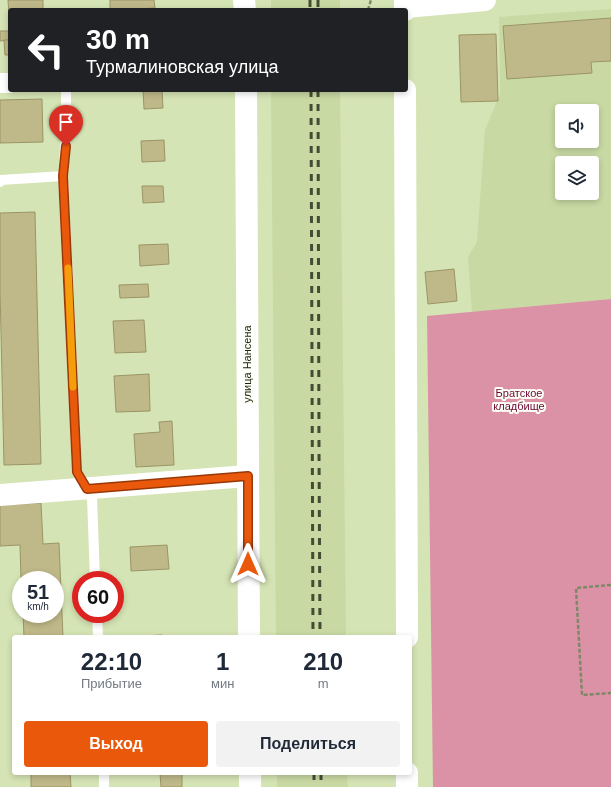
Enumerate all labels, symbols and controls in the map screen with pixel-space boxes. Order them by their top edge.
icon: left [20,24,72,76]
text: 30 m [86,24,150,55]
text: Турмалиновская улица [86,57,279,77]
map controls [555,104,599,200]
button: sound [555,104,599,148]
pin [49,105,83,146]
icon: arrive [55,111,77,133]
button: layers [555,156,599,200]
street label: улица Нансена [241,325,253,403]
park label: Братское кладбище [493,387,545,412]
position arrow [227,543,269,585]
speed limit sign: 60 [72,571,124,623]
text: 51 [27,581,49,603]
text: km/h [27,601,49,612]
text: 22:10 [81,648,142,675]
text: 1 [216,648,229,675]
text: 210 [303,648,343,675]
text: Прибытие [81,676,142,691]
text: мин [211,676,234,691]
text: m [318,676,329,691]
button: Выход [24,721,208,767]
button: Поделиться [216,721,400,767]

